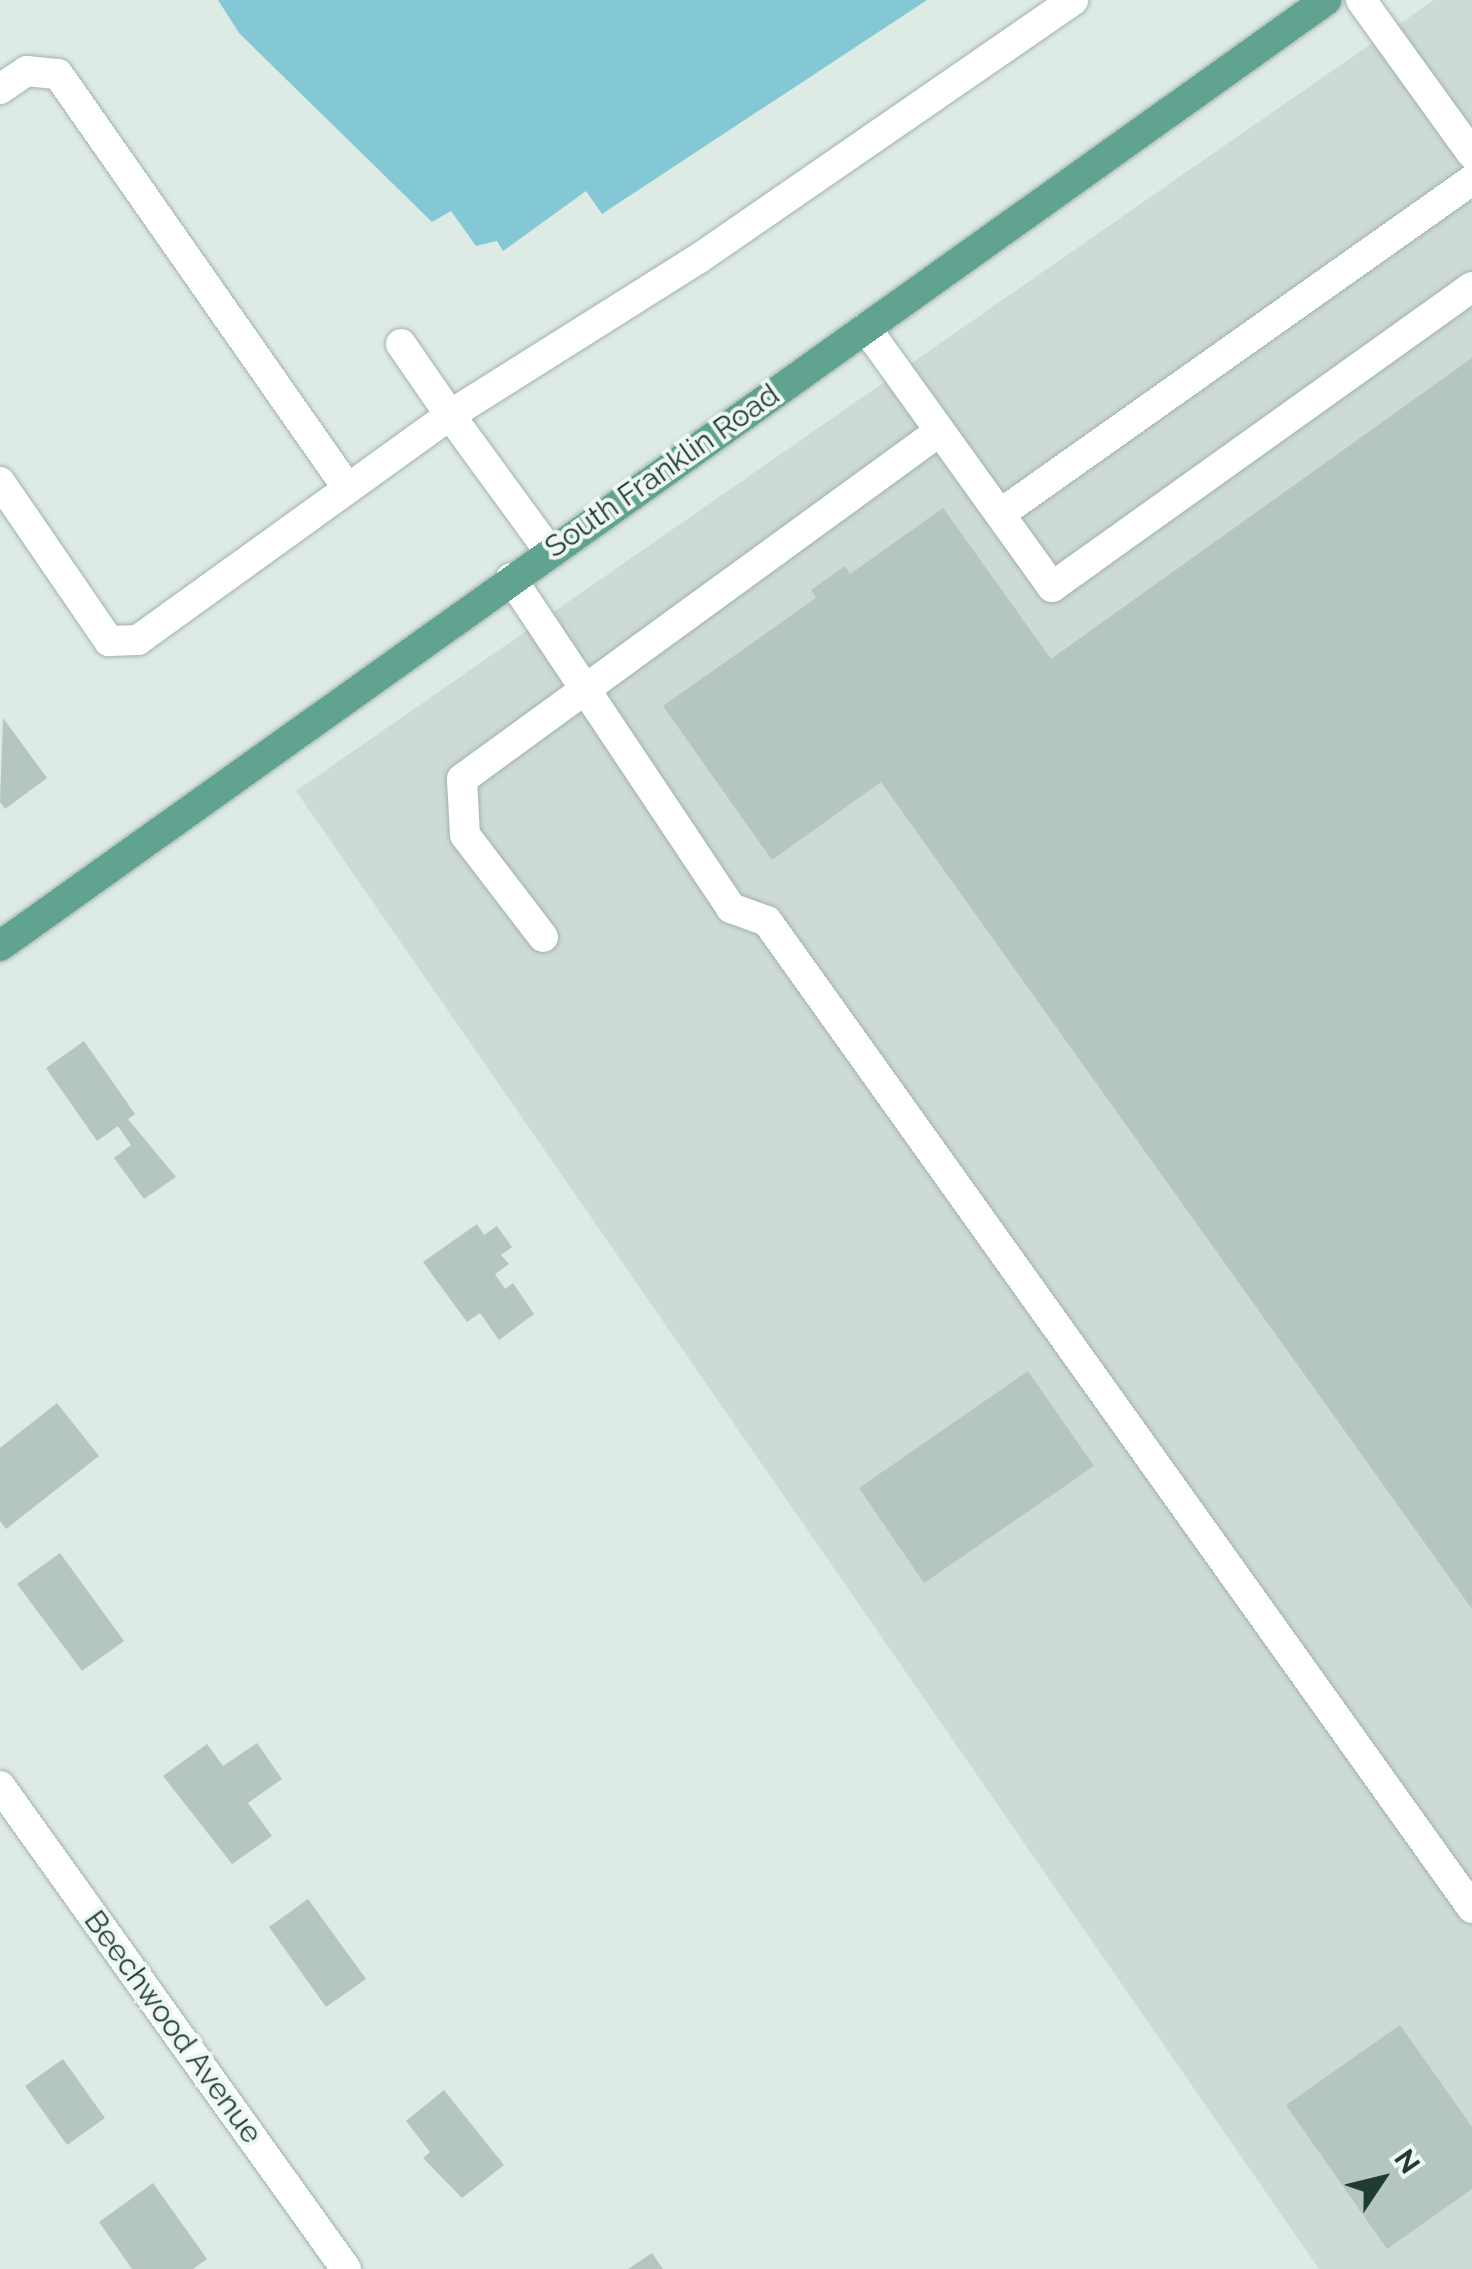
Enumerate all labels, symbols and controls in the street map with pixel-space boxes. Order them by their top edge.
street label: South Franklin Road [538,377,786,565]
street label: Beechwood Avenue [76,1903,270,2151]
north arrow [1332,2129,1432,2229]
text: N [1387,2143,1427,2180]

